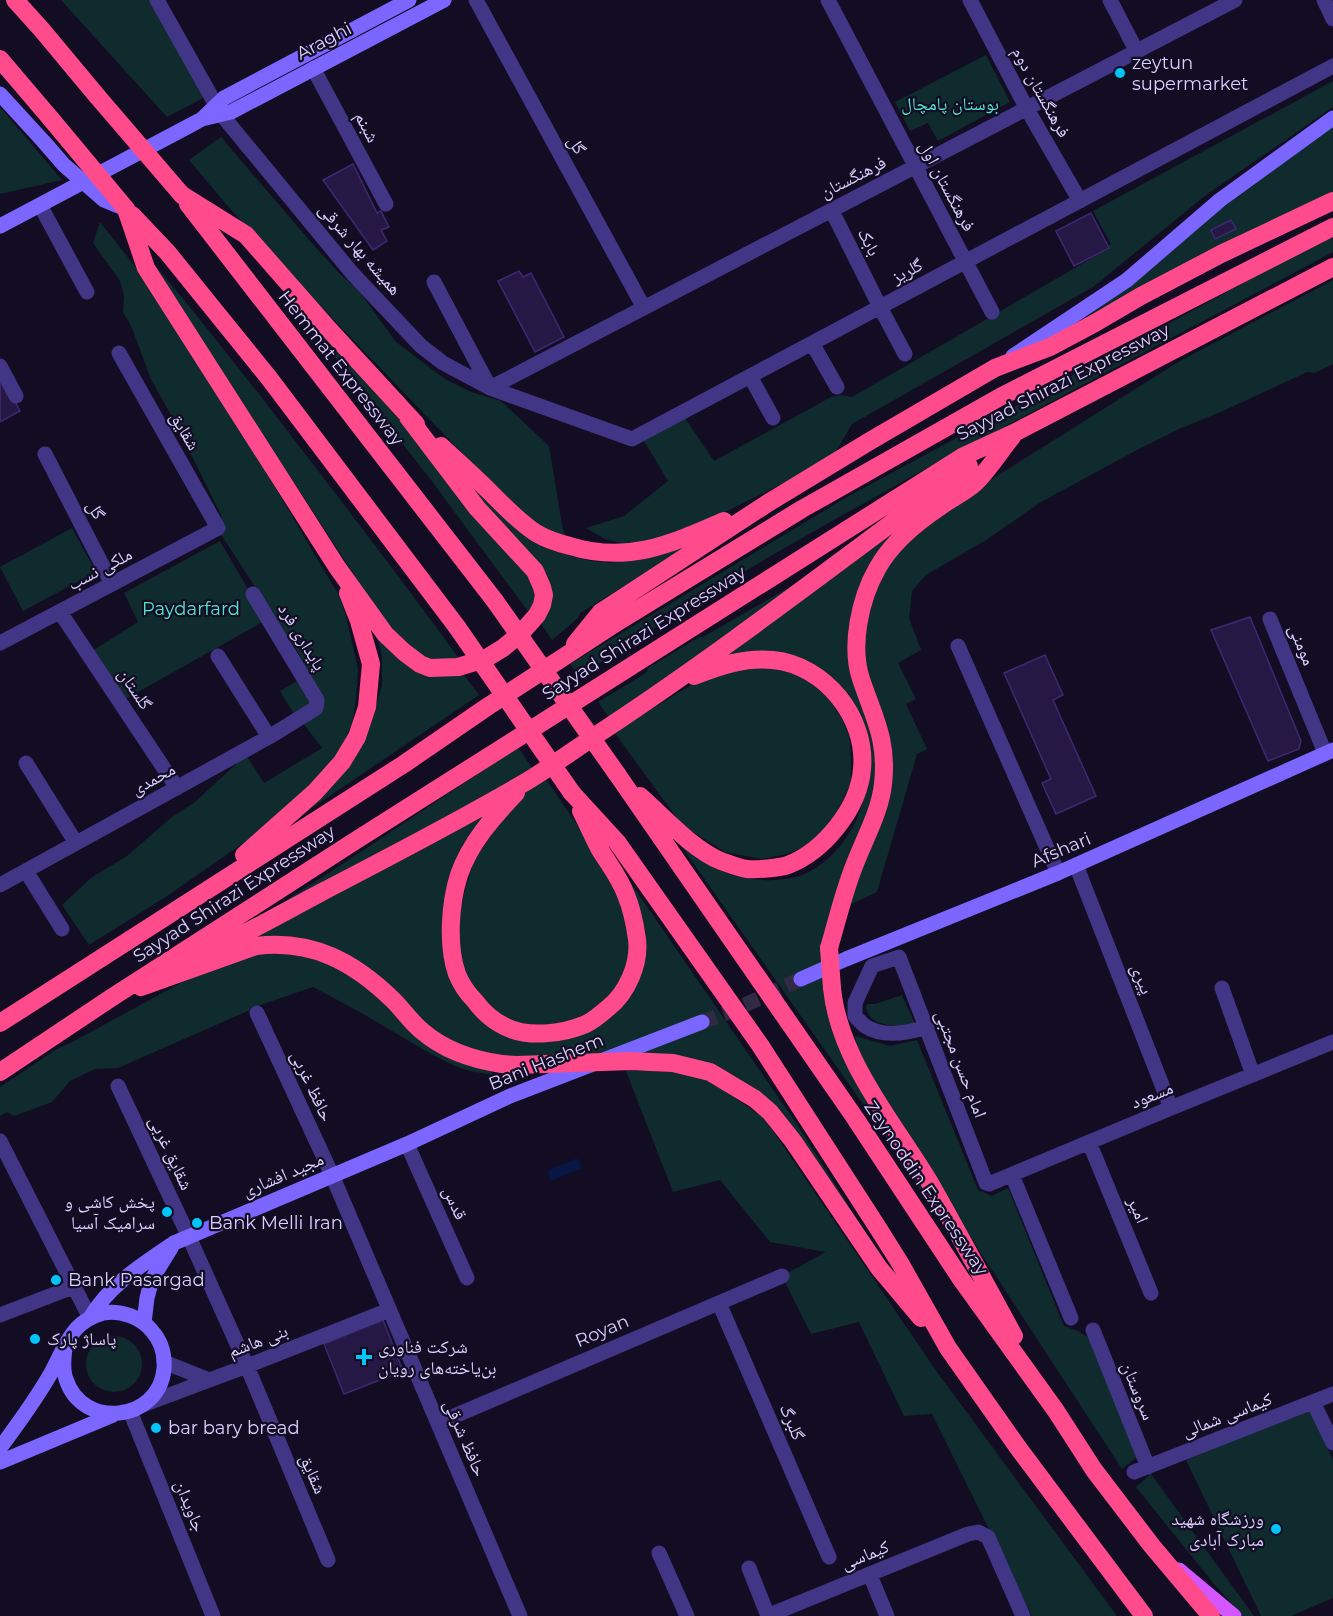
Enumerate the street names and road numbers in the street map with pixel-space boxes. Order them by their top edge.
street label: Araghi [293,17,355,65]
street label: فرهنگستان دوم [1006,43,1075,142]
street label: شبنم [349,108,384,147]
street label: گل [563,132,591,159]
street label: فرهنگستان اول [914,137,980,235]
street label: فرهنگستان [816,151,890,203]
street label: همیشه بهار شرقی [314,198,406,300]
street label: بابک [853,224,885,260]
street label: گلریز [887,253,927,289]
street label: Hemmat Expressway [274,286,409,450]
street label: Sayyad Shirazi Expressway [953,318,1173,445]
street label: شقایق [165,408,205,454]
street label: گل [82,497,110,524]
street label: ملکی نسب [64,543,136,595]
street label: Sayyad Shirazi Expressway [538,561,750,705]
street label: پایداری فرد [273,599,331,675]
street label: مومنی [1284,621,1320,669]
street label: گلستان [113,664,157,714]
street label: محمدی [127,758,179,800]
street label: Sayyad Shirazi Expressway [129,820,339,968]
street label: Afshari [1028,828,1094,872]
street label: پیری [1126,961,1158,997]
street label: امام حسن مجتبی [929,1007,992,1121]
street label: Bani Hashem [485,1029,607,1095]
street label: حافظ غربی [286,1047,338,1125]
street label: مسعود [1128,1077,1176,1113]
street label: Zeynoddin Expressway [859,1097,993,1280]
street label: شقایق غربی [144,1112,198,1194]
street label: مجید افشاری [239,1148,327,1202]
street label: قدس [438,1183,472,1223]
street label: امیر [1122,1193,1153,1226]
street label: Royan [572,1310,632,1352]
street label: بنی هاشم [225,1320,291,1363]
street label: سروستان [1116,1359,1160,1423]
street label: کیماسی شمالی [1179,1388,1276,1442]
street label: حافظ شرقی [439,1396,491,1480]
street label: گلبرگ [775,1400,810,1444]
street label: شقایق [295,1451,331,1497]
street label: جاویدان [170,1477,210,1535]
street label: کیماسی [838,1535,893,1575]

